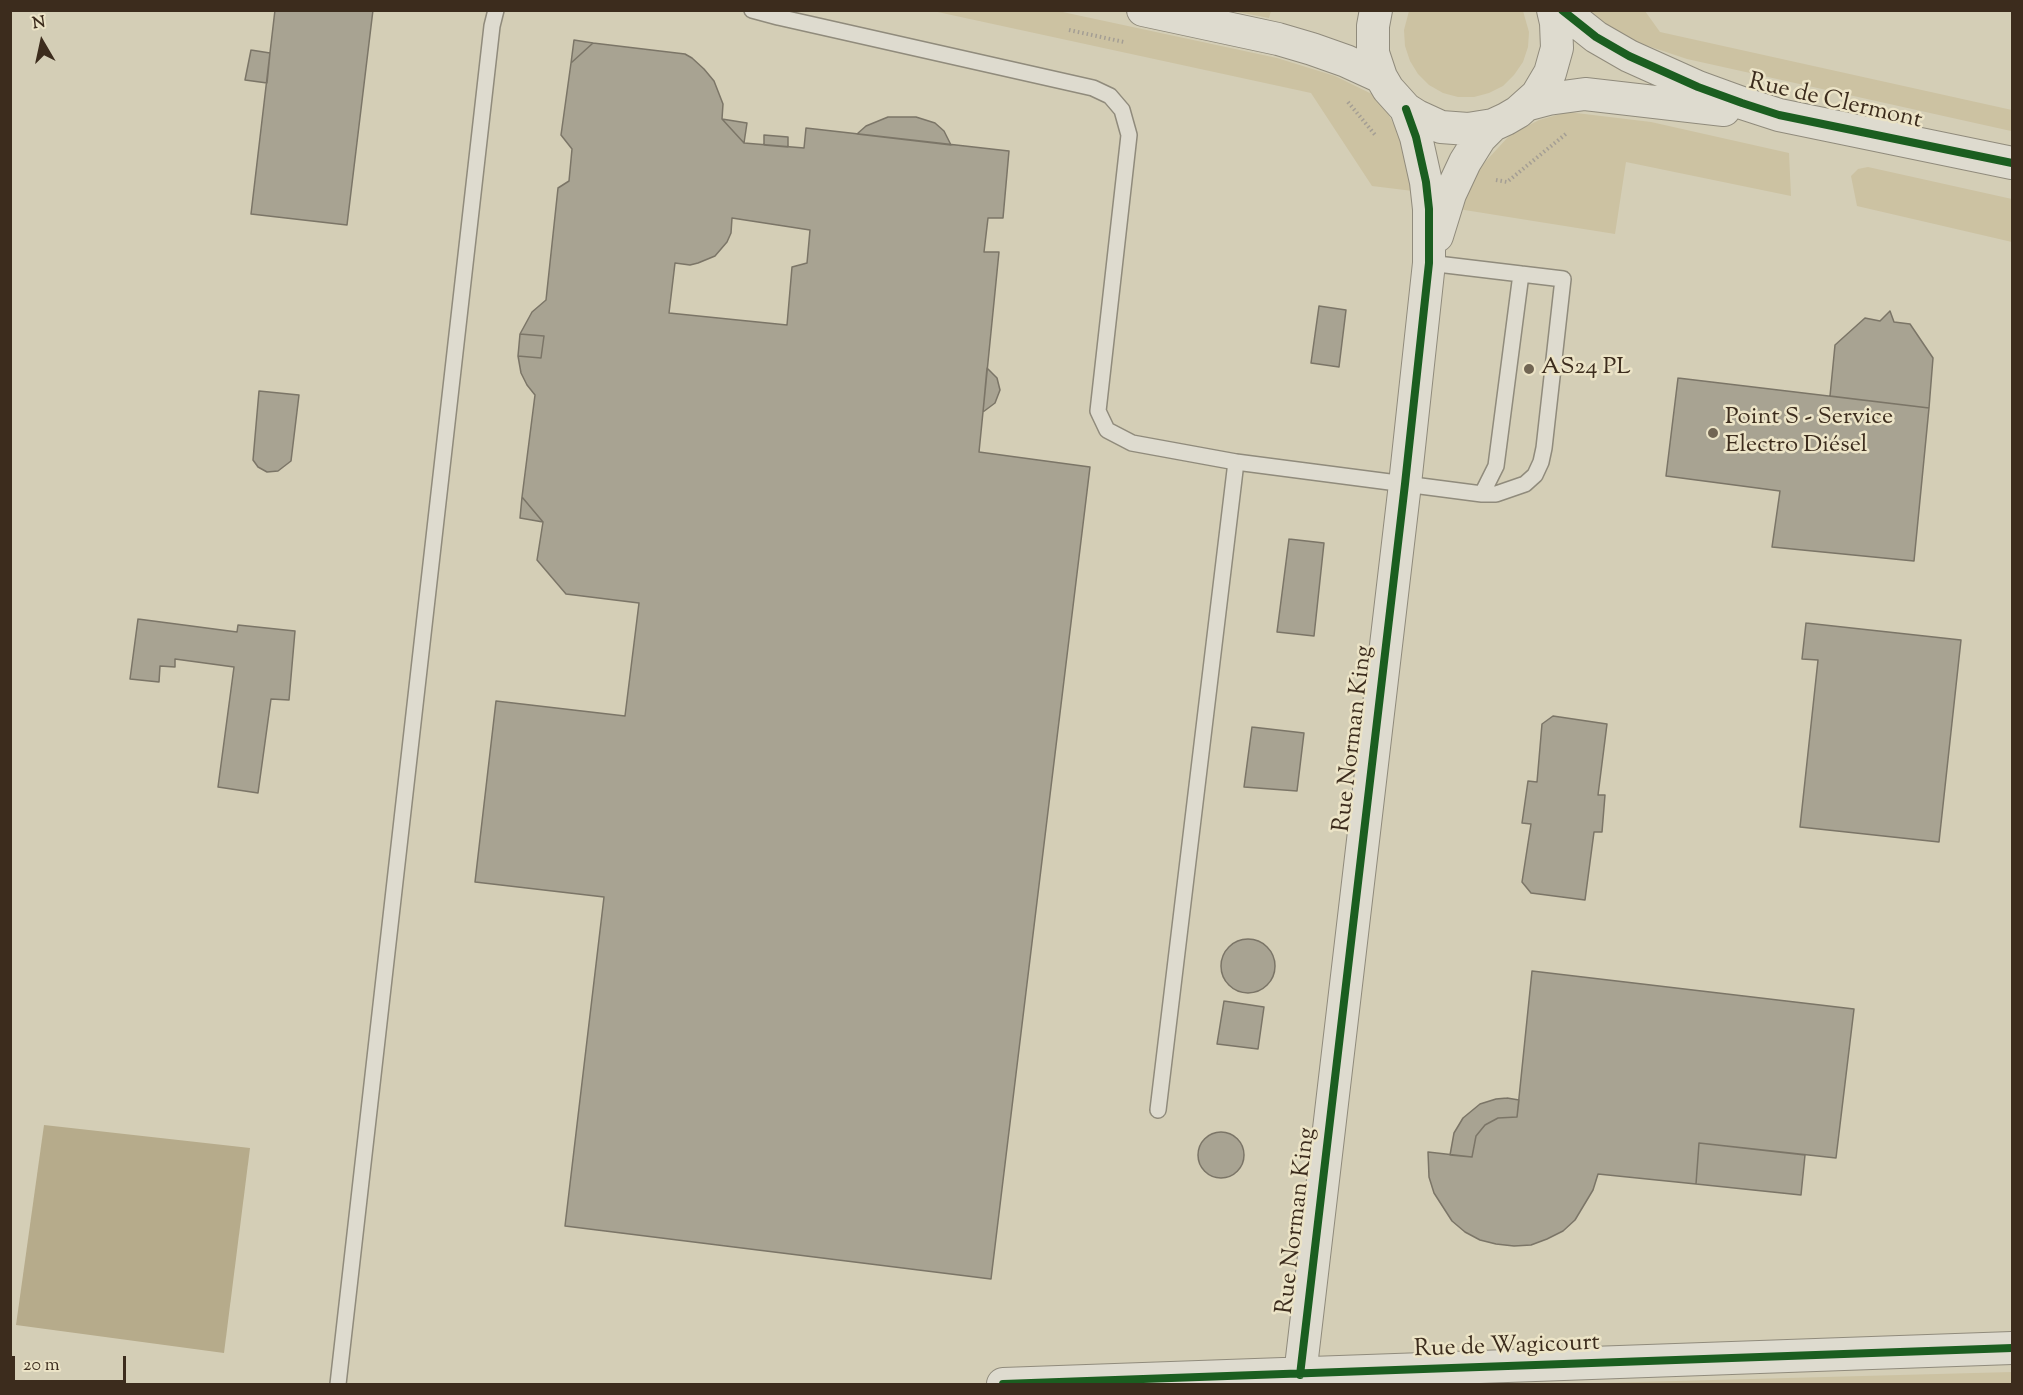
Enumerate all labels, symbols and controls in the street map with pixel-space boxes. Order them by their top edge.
text: N [31,11,47,36]
north arrow [12,12,72,72]
street label: Rue de Clermont [1745,69,1925,137]
place label: AS24 PL [1541,355,1631,383]
marker: AS24 PL [1522,362,1536,376]
place label: Point S - Service Electro Diésel [1725,405,1893,461]
marker: Point S - Service Electro Diésel [1706,426,1720,440]
street label: Rue Norman King [1329,644,1381,834]
street label: Rue Norman King [1272,1126,1324,1316]
street label: Rue de Wagicourt [1414,1330,1600,1366]
scale bar [15,1344,129,1382]
text: 20 m [23,1353,60,1379]

